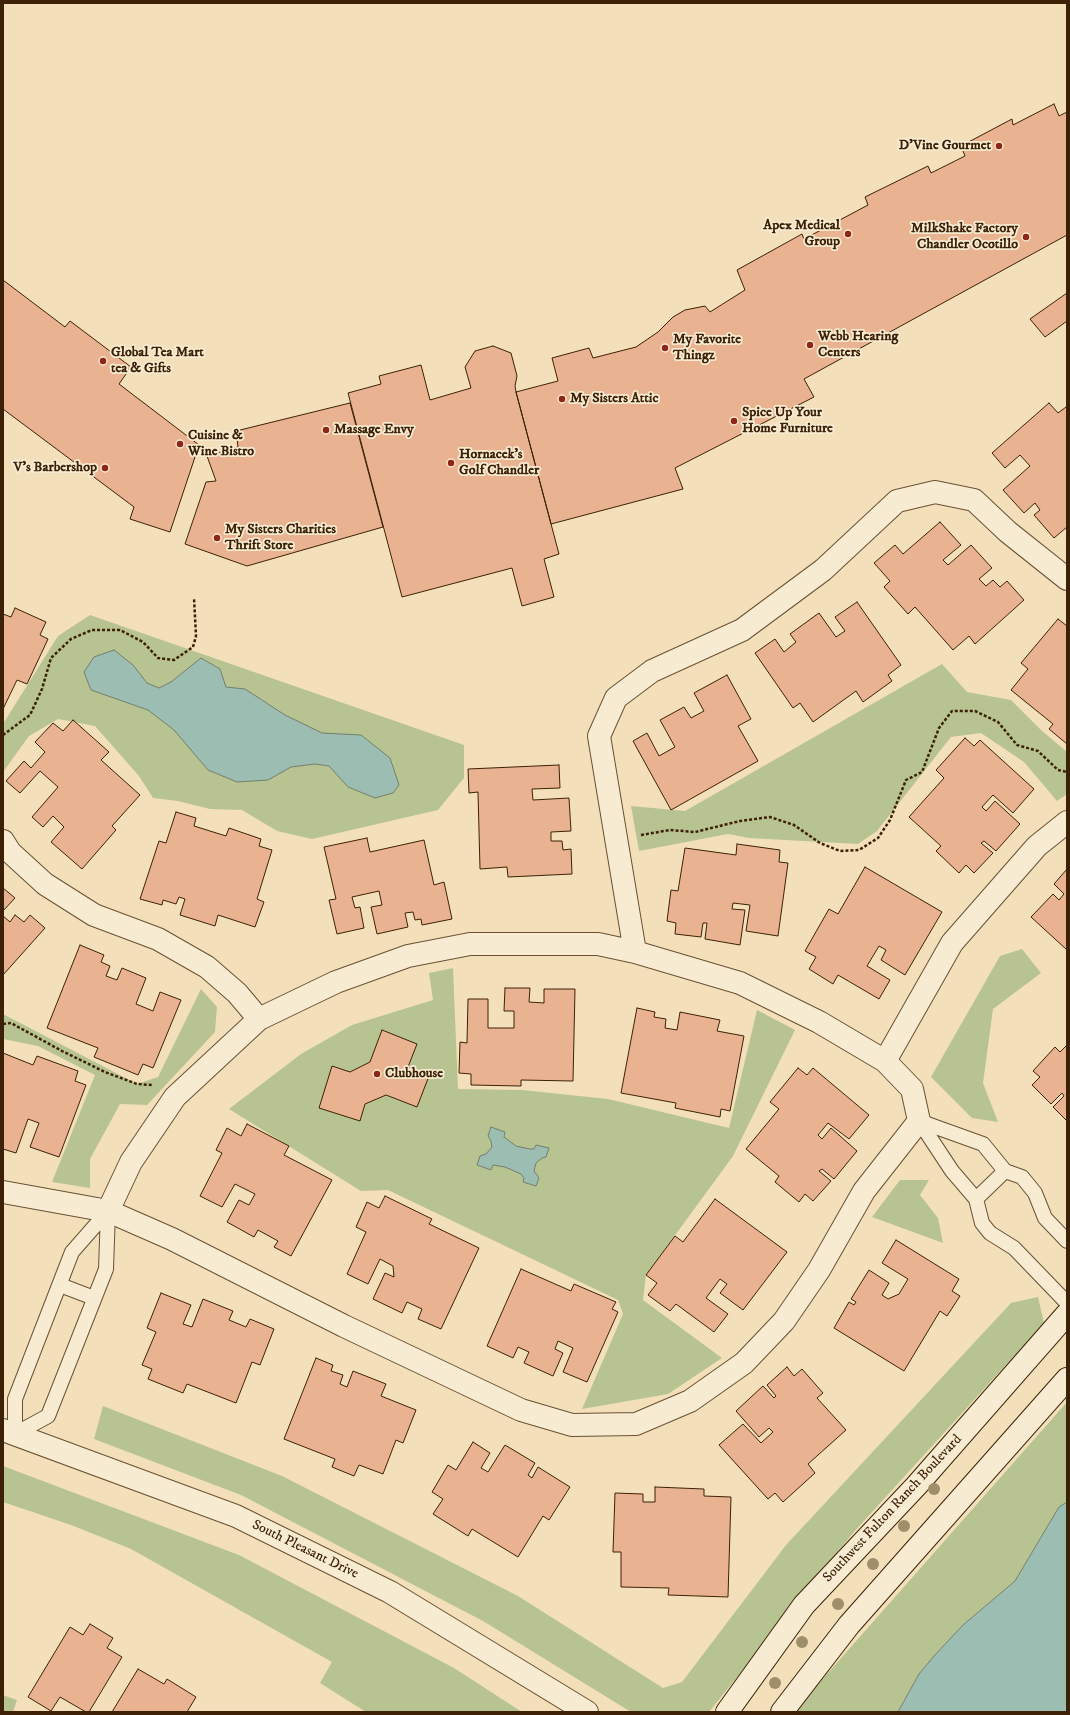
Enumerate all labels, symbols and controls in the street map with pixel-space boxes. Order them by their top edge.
place label: D'Vine Gourmet [899,138,991,154]
marker: D'Vine Gourmet [994,141,1004,151]
place label: Apex Medical Group [763,218,840,250]
place label: MilkShake Factory Chandler Ocotillo [911,221,1018,254]
marker: Apex Medical Group [843,229,853,239]
marker: MilkShake Factory Chandler Ocotillo [1021,232,1031,242]
place label: Webb Hearing Centers [818,329,898,362]
place label: My Favorite Thingz [673,332,741,364]
marker: Webb Hearing Centers [805,340,815,350]
marker: My Favorite Thingz [660,343,670,353]
place label: Global Tea Mart tea & Gifts [111,345,204,378]
marker: Global Tea Mart tea & Gifts [98,356,108,366]
place label: My Sisters Attic [570,391,658,407]
marker: My Sisters Attic [557,394,567,404]
place label: Spice Up Your Home Furniture [742,405,833,438]
marker: Spice Up Your Home Furniture [729,416,739,426]
place label: Massage Envy [334,422,414,438]
marker: Massage Envy [321,425,331,435]
place label: Cuisine & Wine Bistro [188,428,254,460]
marker: Cuisine & Wine Bistro [175,439,185,449]
place label: Hornacek's Golf Chandler [459,447,539,480]
marker: Hornacek's Golf Chandler [446,458,456,468]
place label: V's Barbershop [13,460,97,476]
marker: V's Barbershop [100,463,110,473]
place label: My Sisters Charities Thrift Store [225,522,336,554]
marker: My Sisters Charities Thrift Store [212,533,222,543]
place label: Clubhouse [385,1066,443,1082]
marker: Clubhouse [372,1069,382,1079]
street label: Southwest Fulton Ranch Boulevard [820,1432,966,1586]
street label: South Pleasant Drive [249,1517,361,1583]

